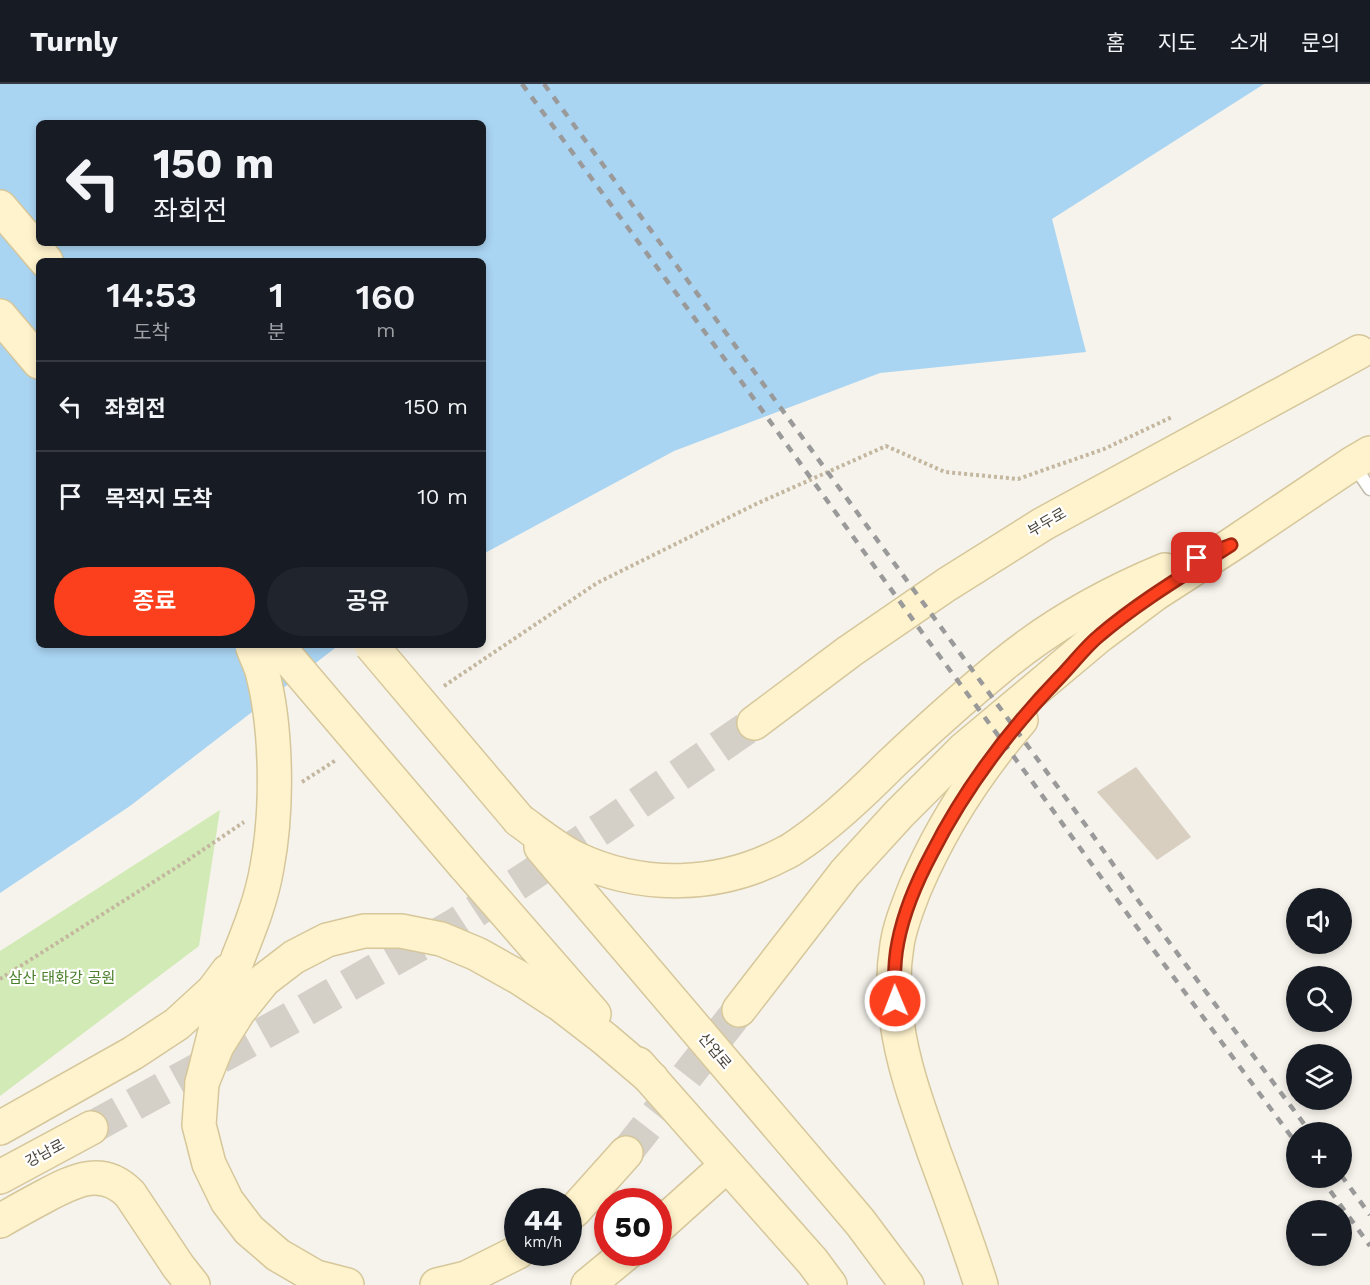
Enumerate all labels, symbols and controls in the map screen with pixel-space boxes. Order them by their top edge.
text: Turnly [30,25,118,58]
text: 홈 [1106,30,1125,55]
text: 지도 [1158,30,1197,55]
text: 소개 [1230,30,1268,55]
text: 문의 [1301,30,1340,55]
text: 150 m [153,139,274,188]
icon: left [54,144,132,222]
text: 좌회전 [153,195,228,227]
text: 14:53 [106,274,197,316]
text: 1 [269,274,284,316]
text: 160 [356,276,416,318]
text: m [376,318,395,342]
text: 도착 [133,320,170,344]
text: 분 [267,320,286,344]
icon: left [54,390,87,423]
text: 150 m [404,394,468,419]
text: 좌회전 [105,396,166,421]
icon: arrive [54,480,87,513]
text: 10 m [417,484,468,509]
text: 목적지 도착 [105,486,213,511]
street label: 부두로 [1025,504,1069,540]
pin [1171,532,1222,583]
icon: arrive [1180,541,1213,574]
button: 종료 [54,567,255,636]
button: 공유 [267,567,468,636]
map controls [1286,888,1352,1266]
button: sound [1286,888,1352,954]
button: search [1286,966,1352,1032]
park label: 삼산 태화강 공원 [9,969,115,987]
position arrow [863,969,927,1033]
street label: 산업로 [695,1029,735,1073]
button: layers [1286,1044,1352,1110]
button: + [1286,1122,1352,1188]
street label: 강남로 [22,1135,68,1171]
speed limit sign: 50 [594,1188,672,1266]
button: − [1286,1200,1352,1266]
text: 44 [524,1202,562,1237]
text: km/h [524,1233,562,1251]

